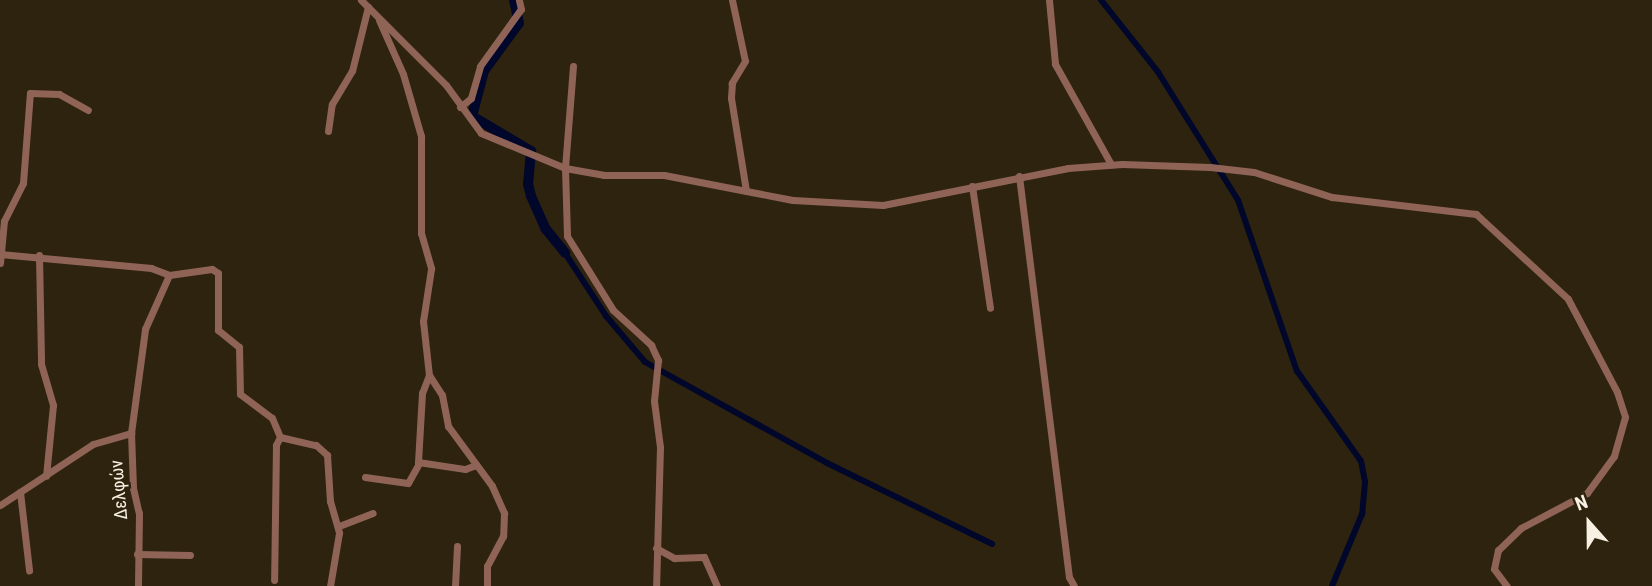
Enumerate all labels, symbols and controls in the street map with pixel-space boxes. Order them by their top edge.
street label: Δελφών [106,459,132,521]
north arrow [1554,488,1624,558]
text: N [1572,490,1591,516]

